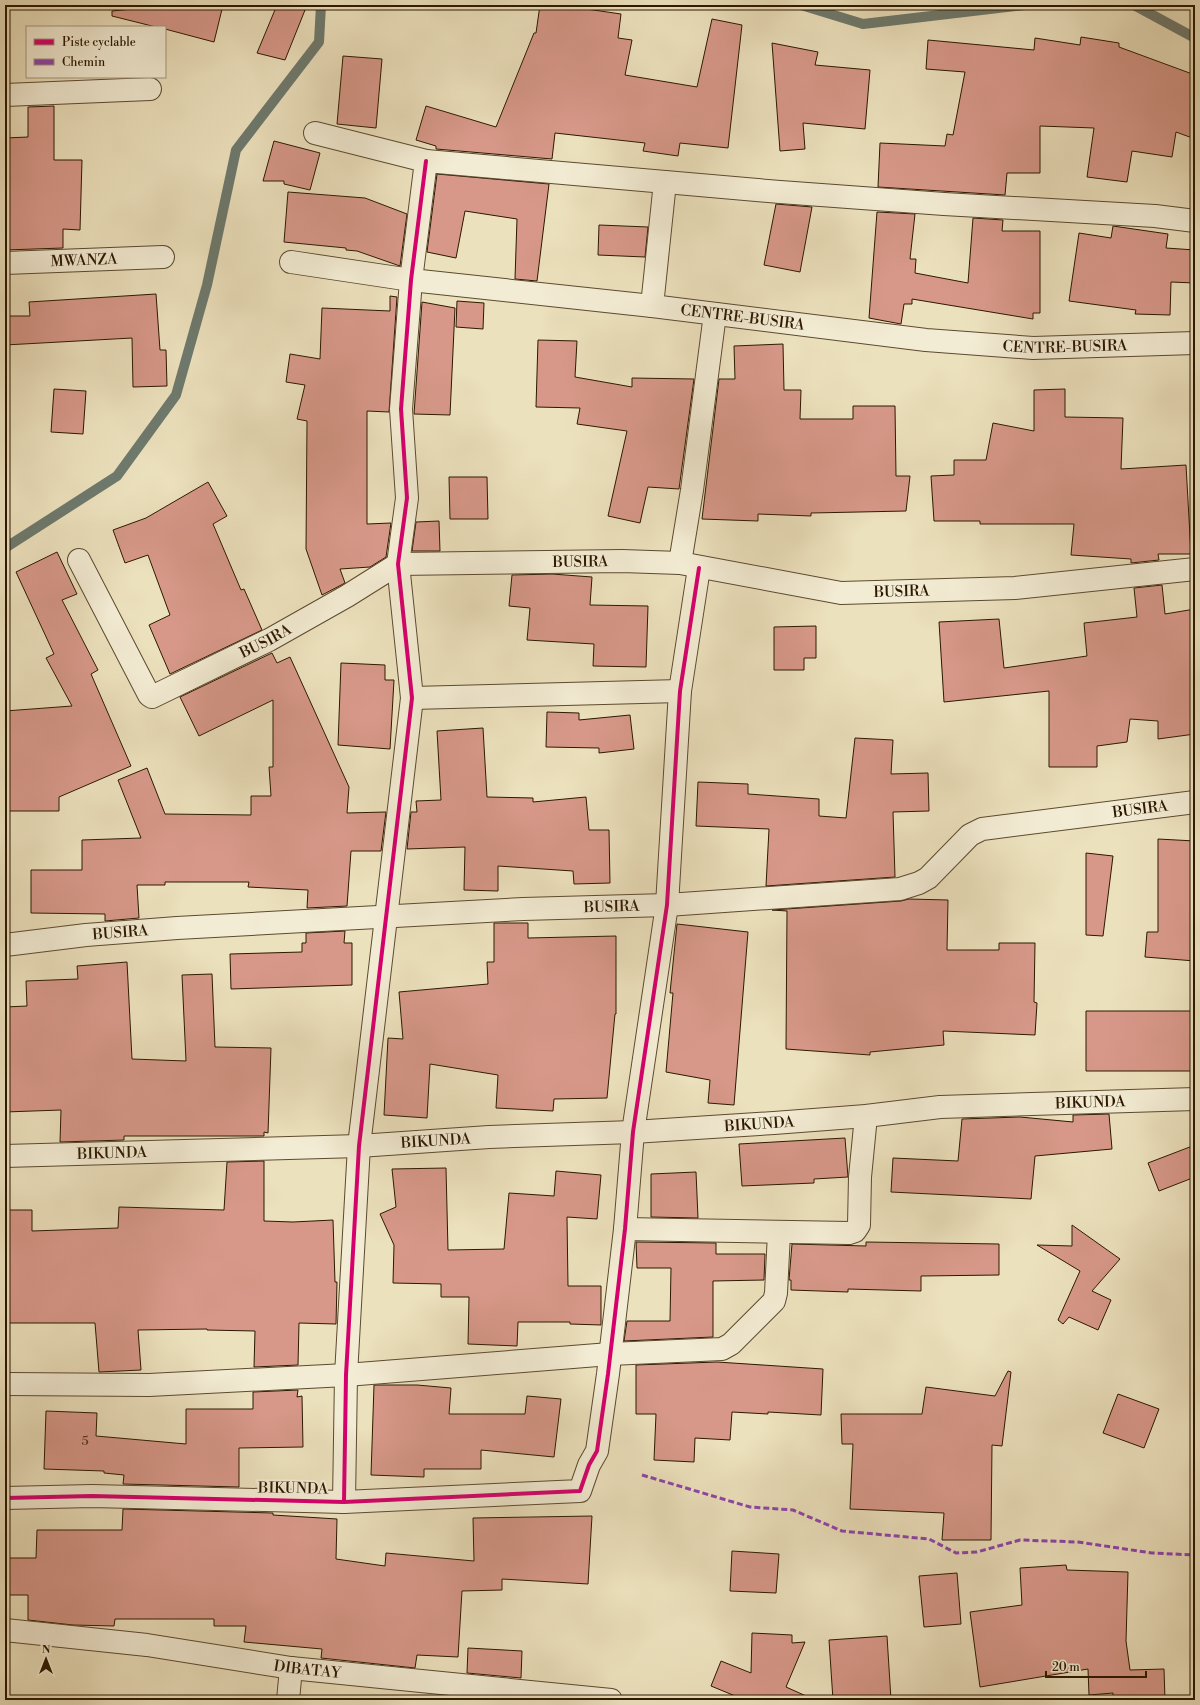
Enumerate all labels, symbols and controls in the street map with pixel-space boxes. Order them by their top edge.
legend [26,26,166,78]
text: Piste cyclable [62,35,136,50]
text: Chemin [62,55,105,70]
street label: MWANZA [50,250,118,271]
street label: CENTRE-BUSIRA [679,301,806,335]
street label: CENTRE-BUSIRA [1002,336,1128,358]
street label: BUSIRA [551,552,609,572]
street label: BUSIRA [872,581,930,602]
street label: BUSIRA [236,620,295,663]
street label: BUSIRA [1110,796,1170,823]
street label: BUSIRA [582,897,640,917]
street label: BUSIRA [91,921,150,945]
street label: BIKUNDA [1054,1092,1126,1113]
street label: BIKUNDA [723,1112,796,1136]
street label: BIKUNDA [399,1129,472,1153]
street label: BIKUNDA [76,1143,148,1164]
house number: 5 [81,1433,89,1449]
street label: BIKUNDA [257,1478,329,1499]
north arrow [26,1639,66,1679]
text: N [42,1643,51,1657]
scale bar [1046,1653,1146,1679]
street label: DIBATAY [272,1656,343,1683]
text: 20 m [1052,1660,1080,1675]

